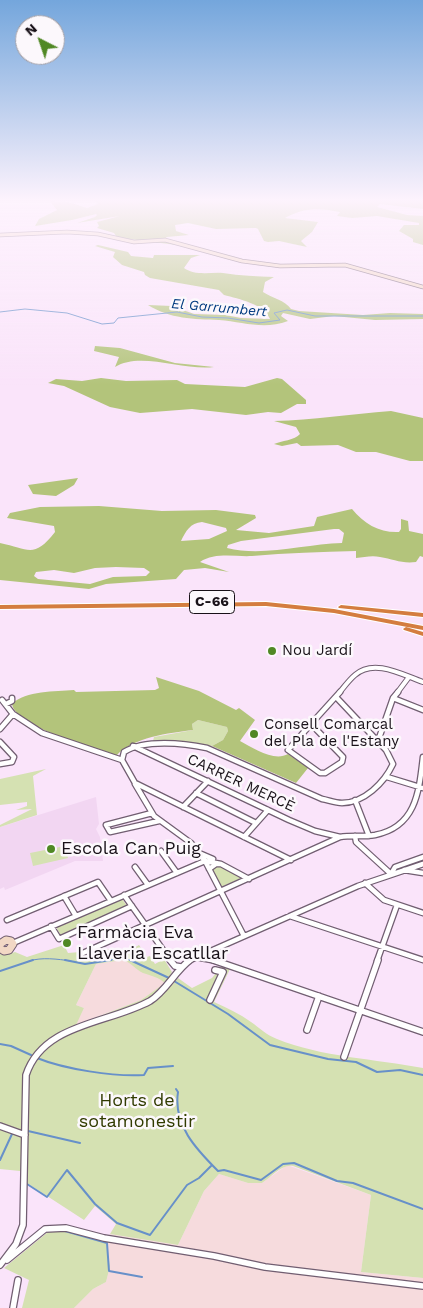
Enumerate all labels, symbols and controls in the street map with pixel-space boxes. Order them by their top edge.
north arrow [15,15,65,65]
text: N [22,20,40,39]
water label: El Garrumbert [171,295,267,321]
road number: C-66 [190,590,234,614]
place label: Nou Jardí [282,642,352,660]
marker: Nou Jardí [266,645,278,657]
place label: Consell Comarcal del Pla de l'Estany [264,716,399,751]
marker: Consell Comarcal del Pla de l'Estany [248,728,260,740]
street label: CARRER MERCÈ [184,750,298,816]
place label: Escola Can Puig [61,838,201,860]
marker: Escola Can Puig [45,843,57,855]
place label: Farmàcia Eva Llaveria Escatllar [77,922,228,964]
marker: Farmàcia Eva Llaveria Escatllar [61,937,73,949]
park label: Horts de sotamonestir [79,1090,195,1132]

